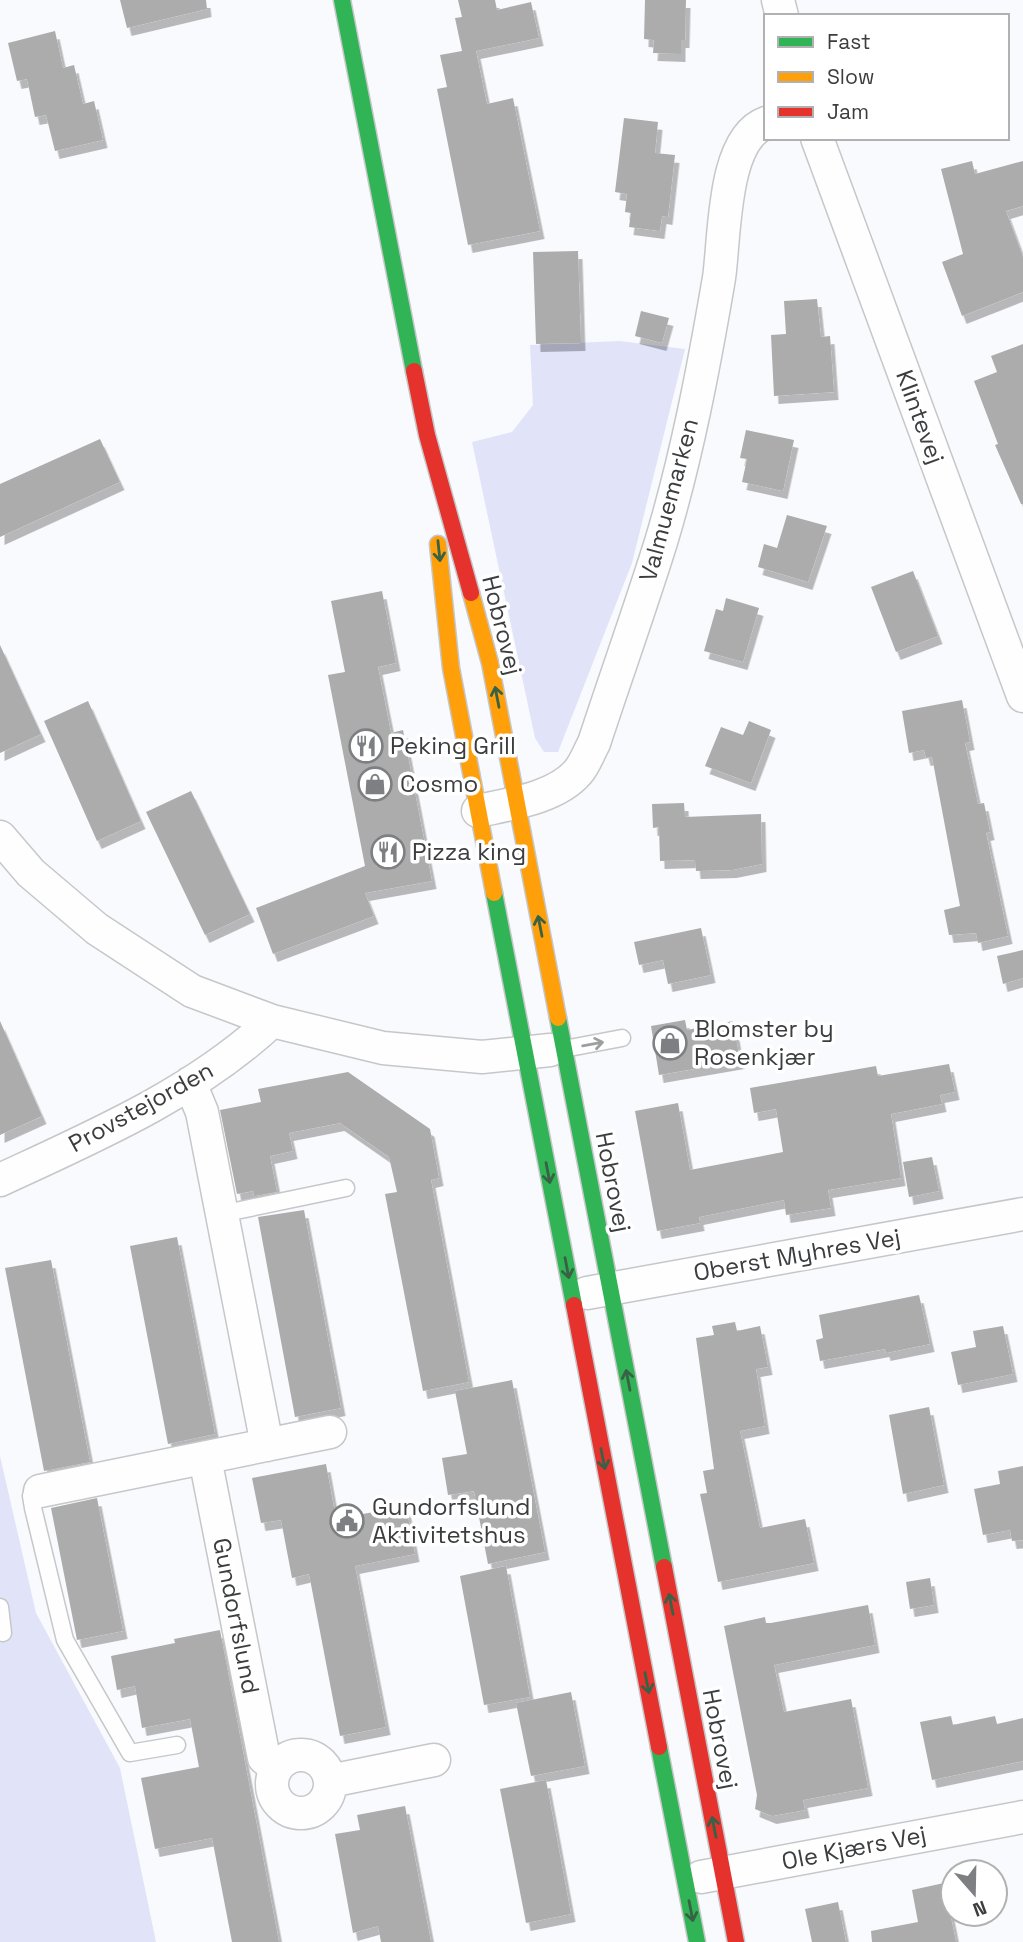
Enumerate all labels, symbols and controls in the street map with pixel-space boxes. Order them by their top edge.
legend [764,14,1009,140]
text: Fast [827,28,871,55]
text: Slow [827,63,875,90]
text: Jam [827,98,869,125]
street label: Klintevej [889,366,952,468]
street label: Valmuemarken [632,415,705,585]
one-way arrow [433,539,446,562]
street label: Hobrovej [475,572,530,678]
one-way arrow [490,686,503,709]
restaurant icon: Peking Grill [347,727,385,765]
place label: Peking Grill [390,730,516,761]
shop icon: Cosmo [356,765,394,803]
place label: Cosmo [400,768,478,799]
restaurant icon: Pizza king [369,833,407,871]
place label: Pizza king [412,836,526,867]
one-way arrow [533,915,546,937]
place label: Blomster by Rosenkjær [694,1013,834,1072]
shop icon: Blomster by Rosenkjær [651,1024,689,1062]
one-way arrow [581,1036,604,1050]
street label: Provstejorden [63,1054,219,1159]
street label: Hobrovej [589,1129,638,1235]
one-way arrow [542,1161,556,1184]
street label: Oberst Myhres Vej [691,1221,903,1288]
one-way arrow [560,1257,574,1279]
one-way arrow [621,1369,634,1392]
one-way arrow [597,1447,611,1470]
place label: Gundorfslund Aktivitetshus [372,1491,530,1550]
public building icon: Gundorfslund Aktivitetshus [328,1502,366,1540]
street label: Gundorfslund [206,1535,267,1697]
one-way arrow [664,1593,677,1615]
one-way arrow [640,1671,654,1694]
street label: Hobrovej [696,1686,745,1792]
one-way arrow [707,1816,720,1839]
street label: Ole Kjærs Vej [779,1818,929,1877]
north arrow [939,1858,1009,1928]
text: N [969,1895,990,1922]
one-way arrow [685,1899,699,1922]

